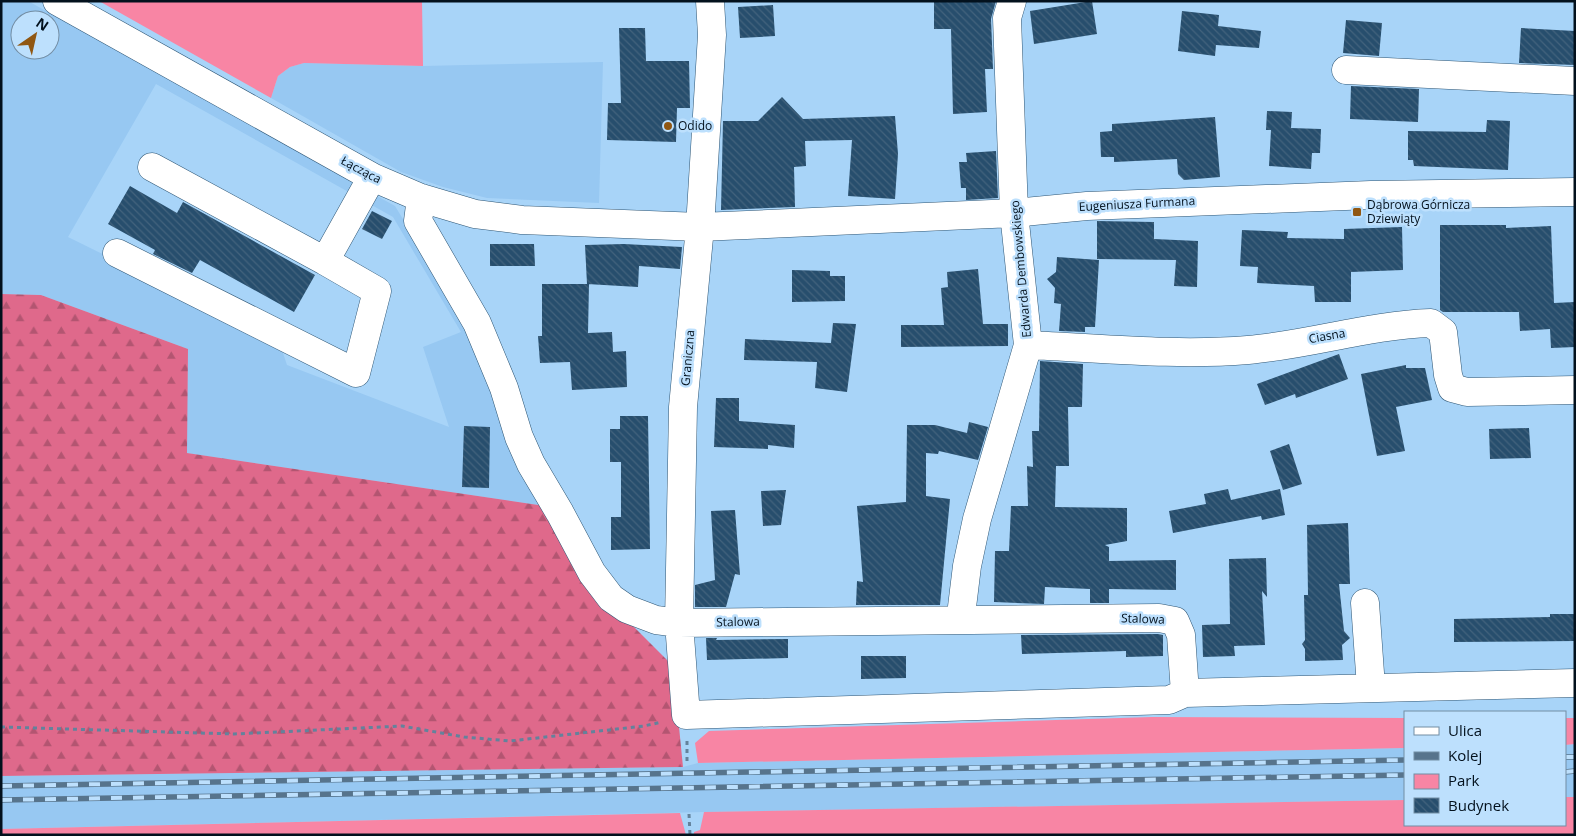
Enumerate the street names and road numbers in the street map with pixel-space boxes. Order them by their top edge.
street label: Łącząca [338,152,384,187]
street label: Eugeniusza Furmana [1078,192,1196,215]
street label: Edwarda Dembowskiego [1006,200,1035,338]
street label: Ciasna [1307,324,1347,347]
street label: Graniczna [677,329,698,387]
street label: Stalowa [1121,609,1165,628]
street label: Stalowa [716,613,760,630]

